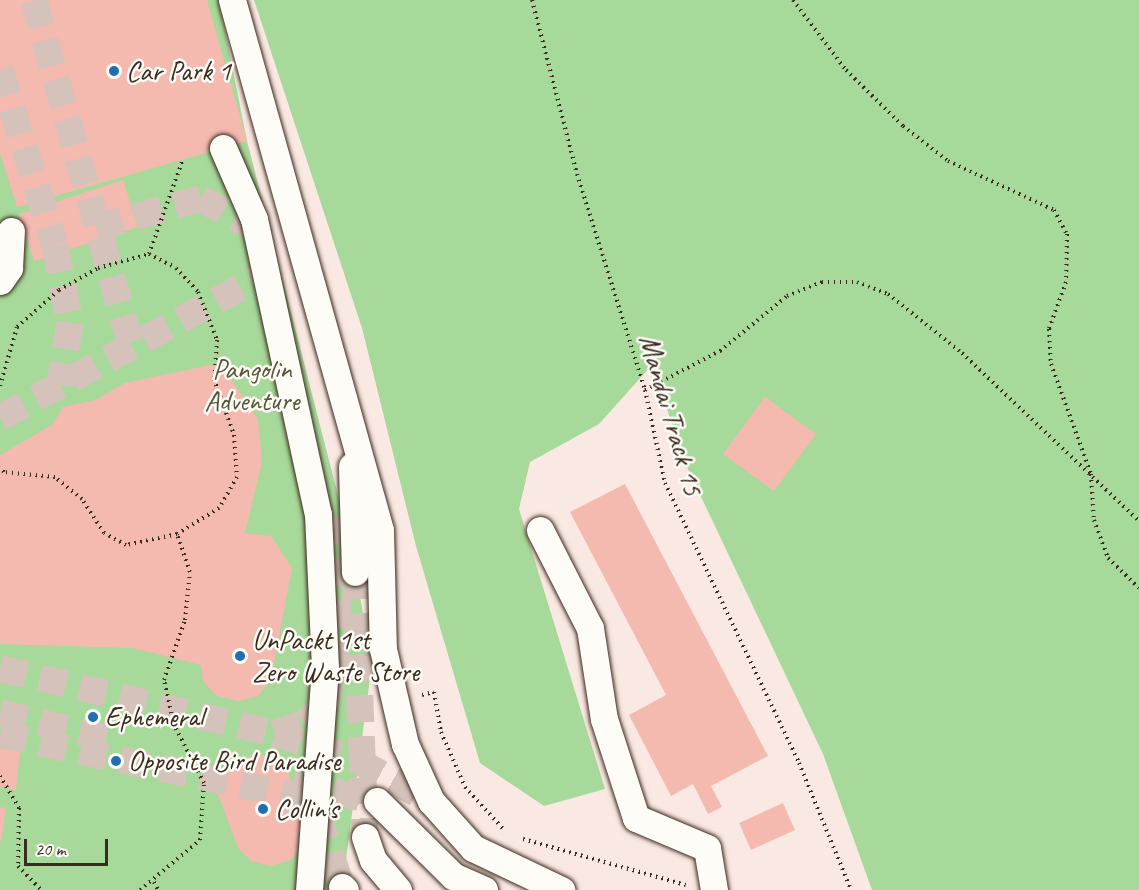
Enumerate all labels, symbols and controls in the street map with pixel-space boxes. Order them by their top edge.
place label: Car Park 1 [126,54,232,88]
marker: Car Park 1 [107,64,121,78]
street label: Mandai Track 15 [632,332,710,498]
park label: Pangolin Adventure [205,352,299,418]
place label: UnPackt 1st Zero Waste Store [252,623,421,689]
marker: UnPackt 1st Zero Waste Store [233,649,247,663]
place label: Ephemeral [105,700,203,734]
marker: Ephemeral [86,710,100,724]
place label: Opposite Bird Paradise [128,744,341,778]
marker: Opposite Bird Paradise [109,754,123,768]
place label: Collin's [275,792,338,826]
marker: Collin's [256,802,270,816]
scale bar [27,827,111,865]
text: 20 m [35,838,66,860]

